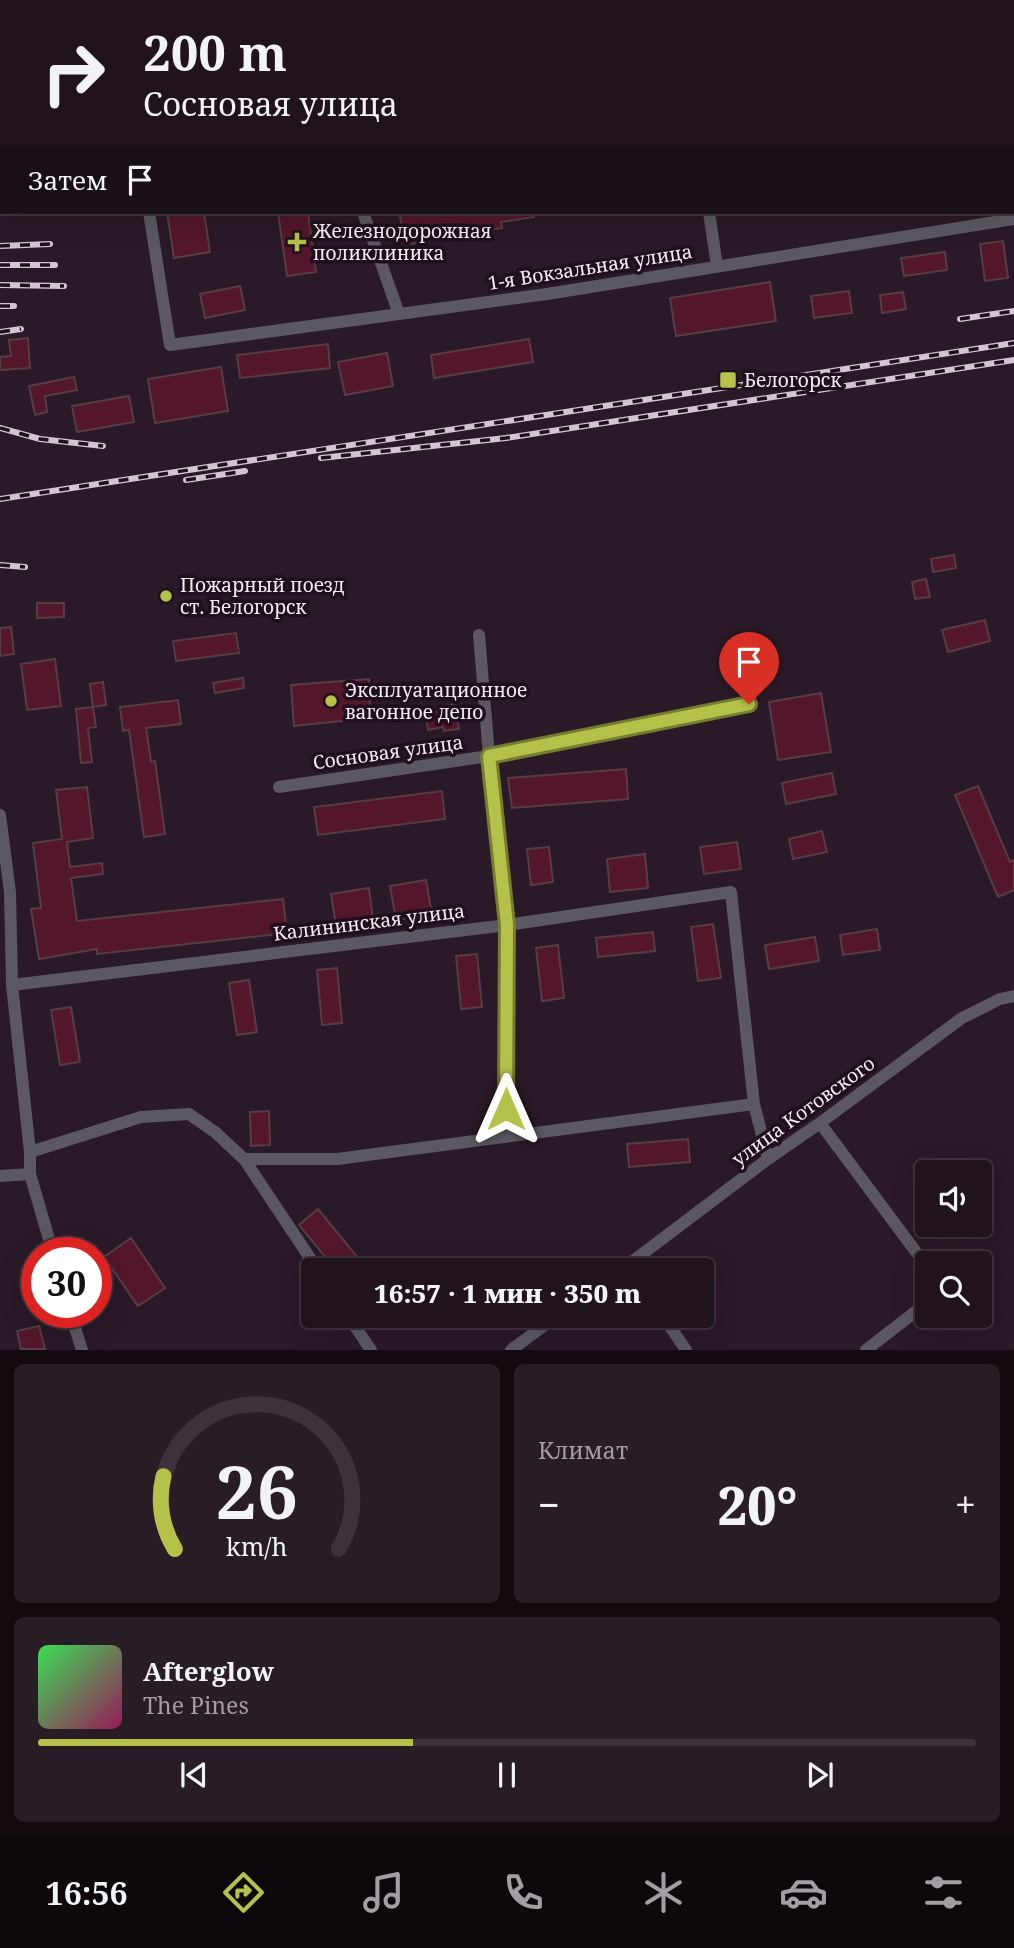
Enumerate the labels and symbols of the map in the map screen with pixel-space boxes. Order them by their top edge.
place label: Железнодорожная поликлиника [312,218,492,266]
marker: Железнодорожная поликлиника [287,232,307,252]
street label: 1-я Вокзальная улица [486,238,694,296]
place label: Белогорск [744,367,842,393]
marker: Белогорск [718,370,738,390]
place label: Пожарный поезд ст. Белогорск [180,572,345,620]
marker: Пожарный поезд ст. Белогорск [158,588,174,604]
pin [719,632,779,704]
place label: Эксплуатационное вагонное депо [345,677,527,725]
marker: Эксплуатационное вагонное депо [323,693,339,709]
street label: Сосновая улица [311,729,465,775]
street label: Калининская улица [272,897,466,947]
street label: улица Котовского [726,1050,880,1172]
position arrow [469,1072,543,1146]
speed limit sign: 30 [21,1237,112,1328]

